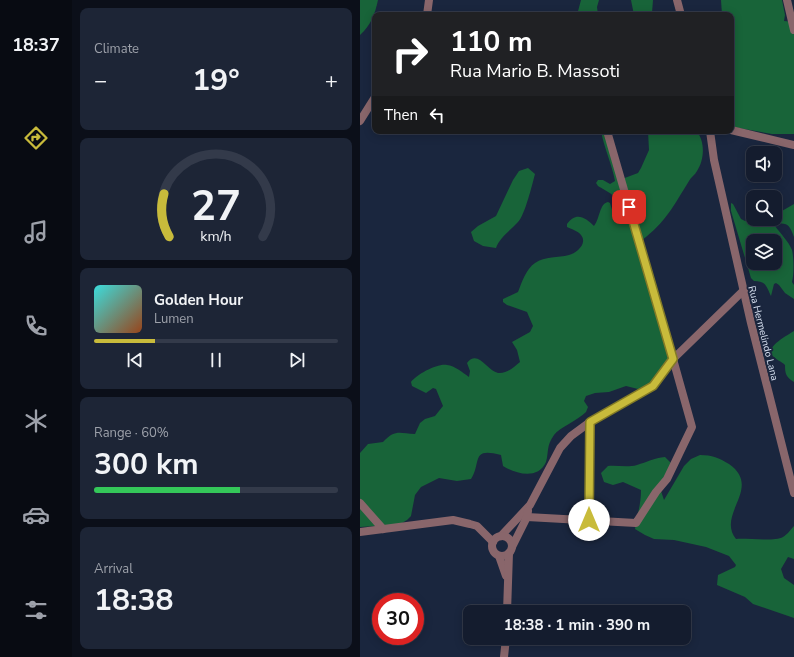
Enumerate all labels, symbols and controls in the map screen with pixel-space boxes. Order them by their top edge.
text: 110 m [450,23,533,61]
icon: right [384,28,436,80]
text: 18:37 [12,33,60,57]
text: Climate [94,40,139,58]
text: Rua Mario B. Massoti [450,59,620,83]
text: 19° [192,60,240,101]
text: − [94,66,107,96]
text: + [325,66,338,96]
icon: left [426,104,448,126]
text: Then [384,105,418,125]
icon: directions [22,124,50,152]
map controls [746,146,782,270]
button: sound [746,146,782,182]
text: 27 [191,177,241,234]
pin [612,190,646,224]
button: search [746,190,782,226]
icon: arrive [618,196,640,218]
icon: music [22,218,50,246]
text: km/h [200,226,232,245]
button: layers [746,234,782,270]
street label: Rua Hermelindo Lana [744,284,782,382]
text: Golden Hour [154,290,243,310]
text: Lumen [154,310,194,328]
icon: phone [22,312,50,340]
icon: previous [124,349,146,371]
icon: pause [205,349,227,371]
icon: next [286,349,308,371]
icon: climate [22,407,50,435]
text: Range · 60% [94,424,169,442]
text: 300 km [94,444,199,485]
position arrow [568,499,610,541]
icon: car [22,501,50,529]
text: Arrival [94,560,133,578]
text: 18:38 [94,580,173,621]
speed limit sign: 30 [372,593,424,645]
icon: filters [22,596,50,624]
text: 18:38 · 1 min · 390 m [504,615,650,635]

